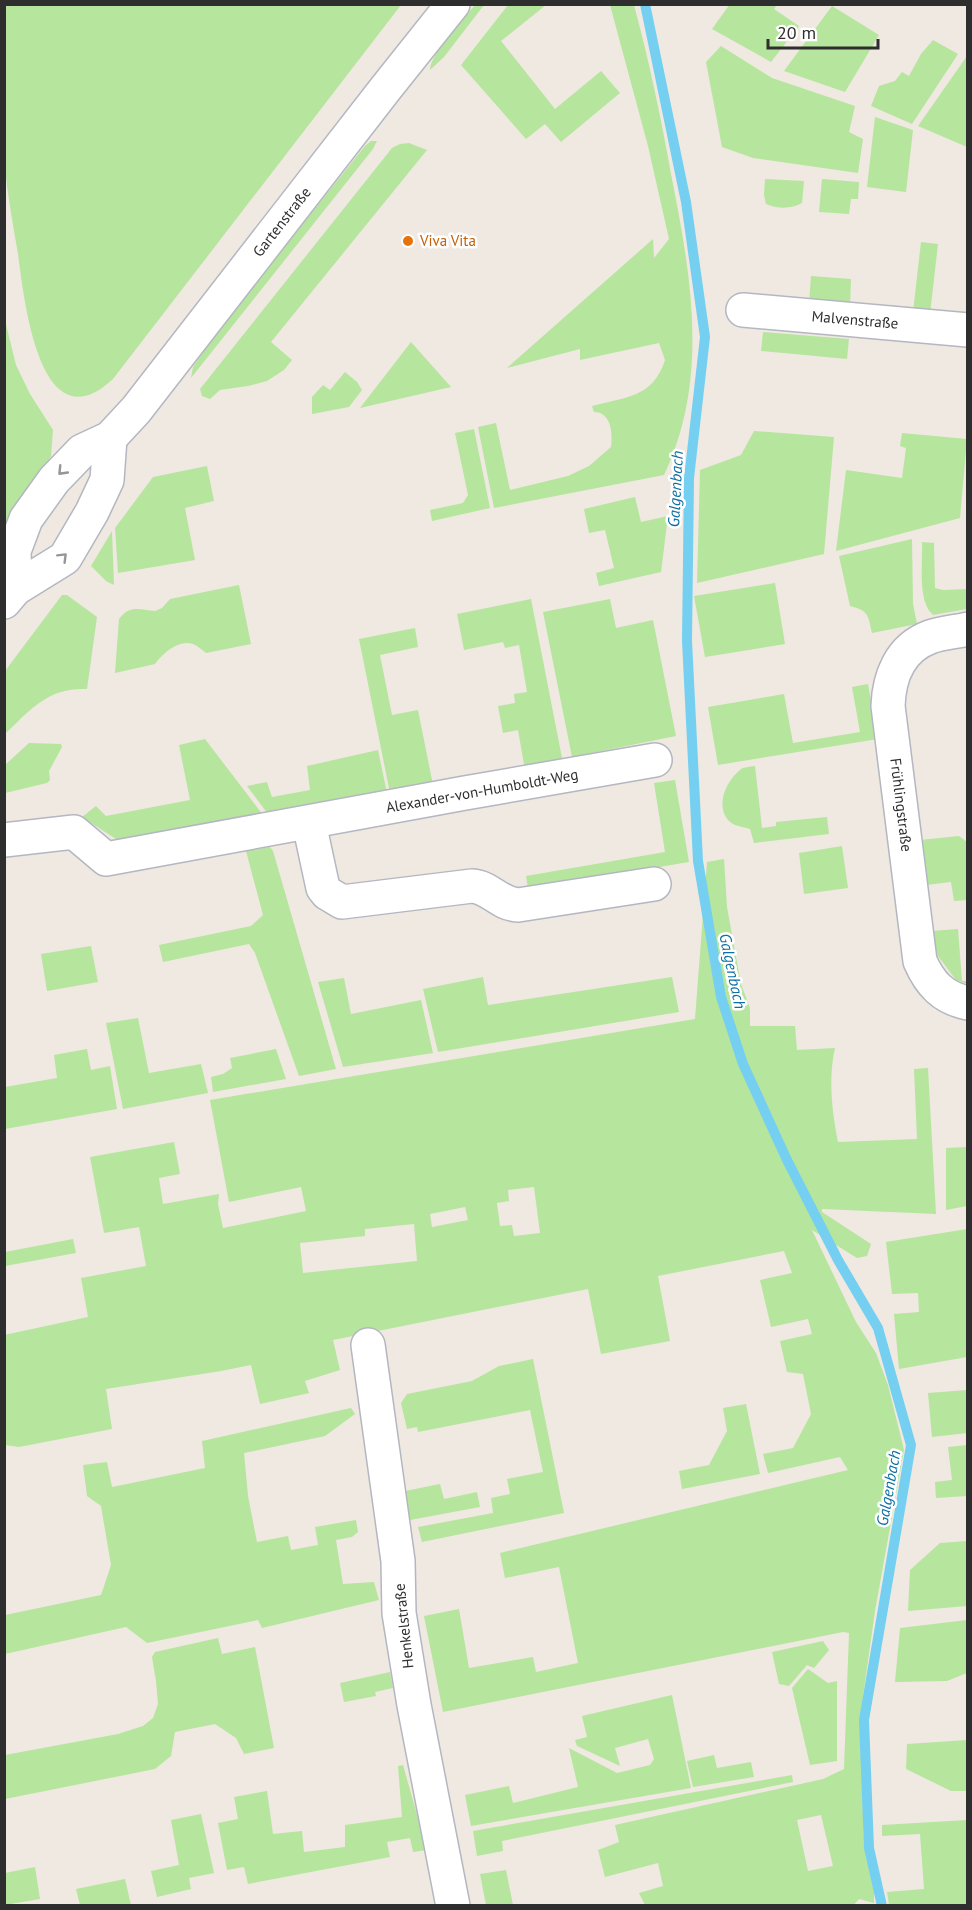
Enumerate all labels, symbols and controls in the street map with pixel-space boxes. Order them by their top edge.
scale bar [768,12,878,50]
text: 20 m [777,21,816,44]
street label: Gartenstraße [248,183,315,260]
place label: Viva Vita [419,231,476,250]
marker: Viva Vita [401,234,415,248]
street label: Malvenstraße [811,306,899,333]
water label: Galgenbach [663,450,687,528]
one-way arrow [59,463,70,474]
one-way arrow [56,553,67,564]
street label: Frühlingstraße [886,757,917,853]
street label: Alexander-von-Humboldt-Weg [384,764,580,817]
water label: Galgenbach [715,931,751,1011]
water label: Galgenbach [872,1449,904,1527]
street label: Henkelstraße [390,1583,417,1669]

